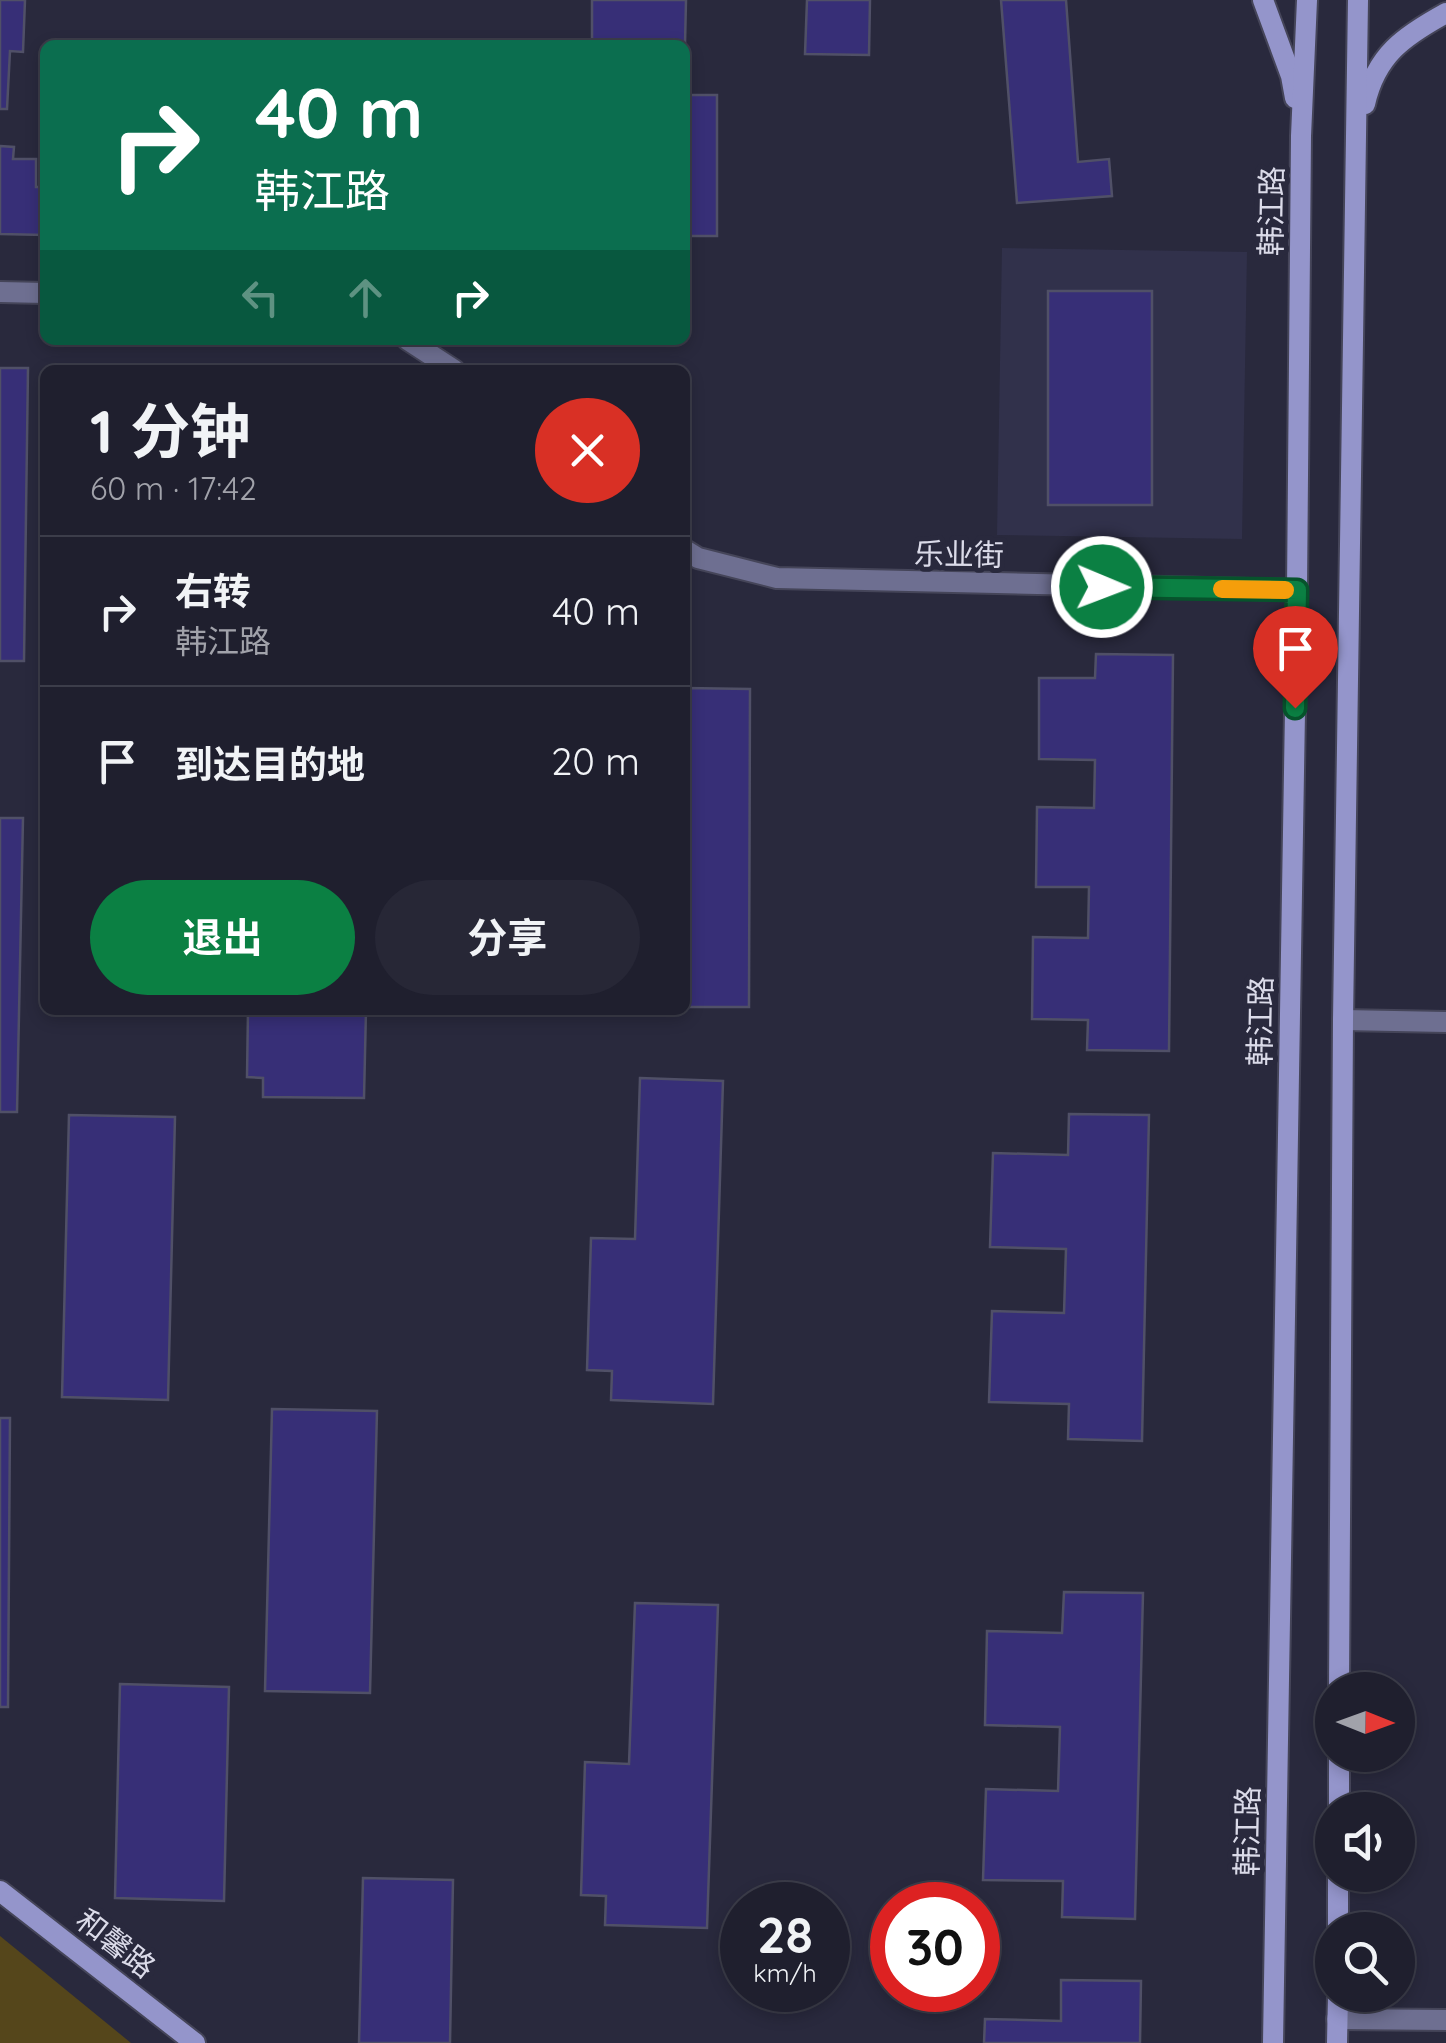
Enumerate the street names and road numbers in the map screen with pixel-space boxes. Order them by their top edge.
street label: 韩江路 [1251,166,1291,256]
street label: 乐业街 [914,534,1004,574]
street label: 韩江路 [1240,976,1280,1066]
street label: 韩江路 [1227,1786,1267,1876]
street label: 和馨路 [69,1900,163,1986]

